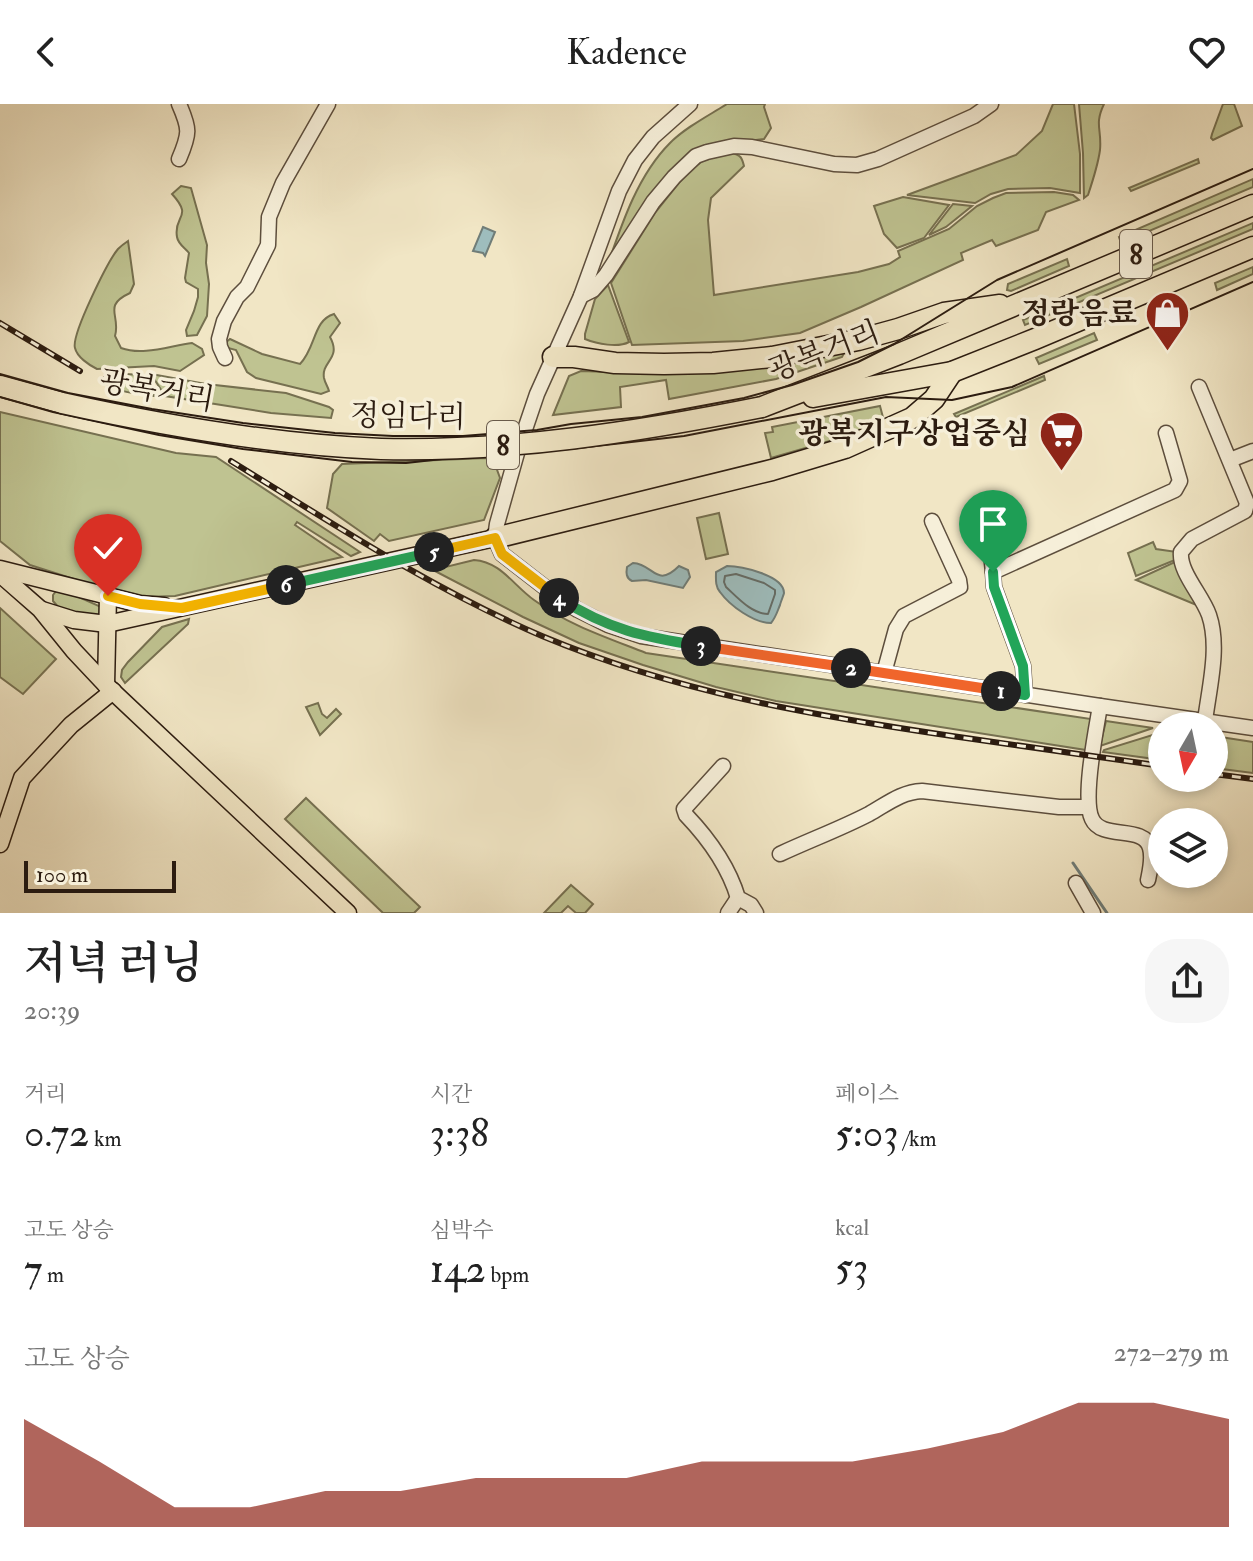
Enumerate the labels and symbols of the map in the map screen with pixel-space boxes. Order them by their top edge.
road number: 8 [1120,230,1152,278]
shop icon: 정랑음료 [1144,289,1192,352]
place label: 정랑음료 [1021,295,1137,332]
street label: 광복거리 [763,313,885,390]
street label: 광복거리 [97,362,217,419]
street label: 정임다리 [350,397,466,436]
supermarket icon: 광복지구상업중심 [1037,409,1085,472]
place label: 광복지구상업중심 [798,415,1030,452]
road number: 8 [487,421,519,469]
pin [959,490,1027,572]
pin [74,514,142,596]
pin: 5 [414,532,454,572]
pin: 6 [266,565,306,605]
pin: 4 [539,578,579,618]
pin: 3 [681,626,721,666]
pin: 2 [831,648,871,688]
pin: 1 [981,671,1021,711]
north arrow [1148,712,1228,792]
scale bar [24,857,176,893]

